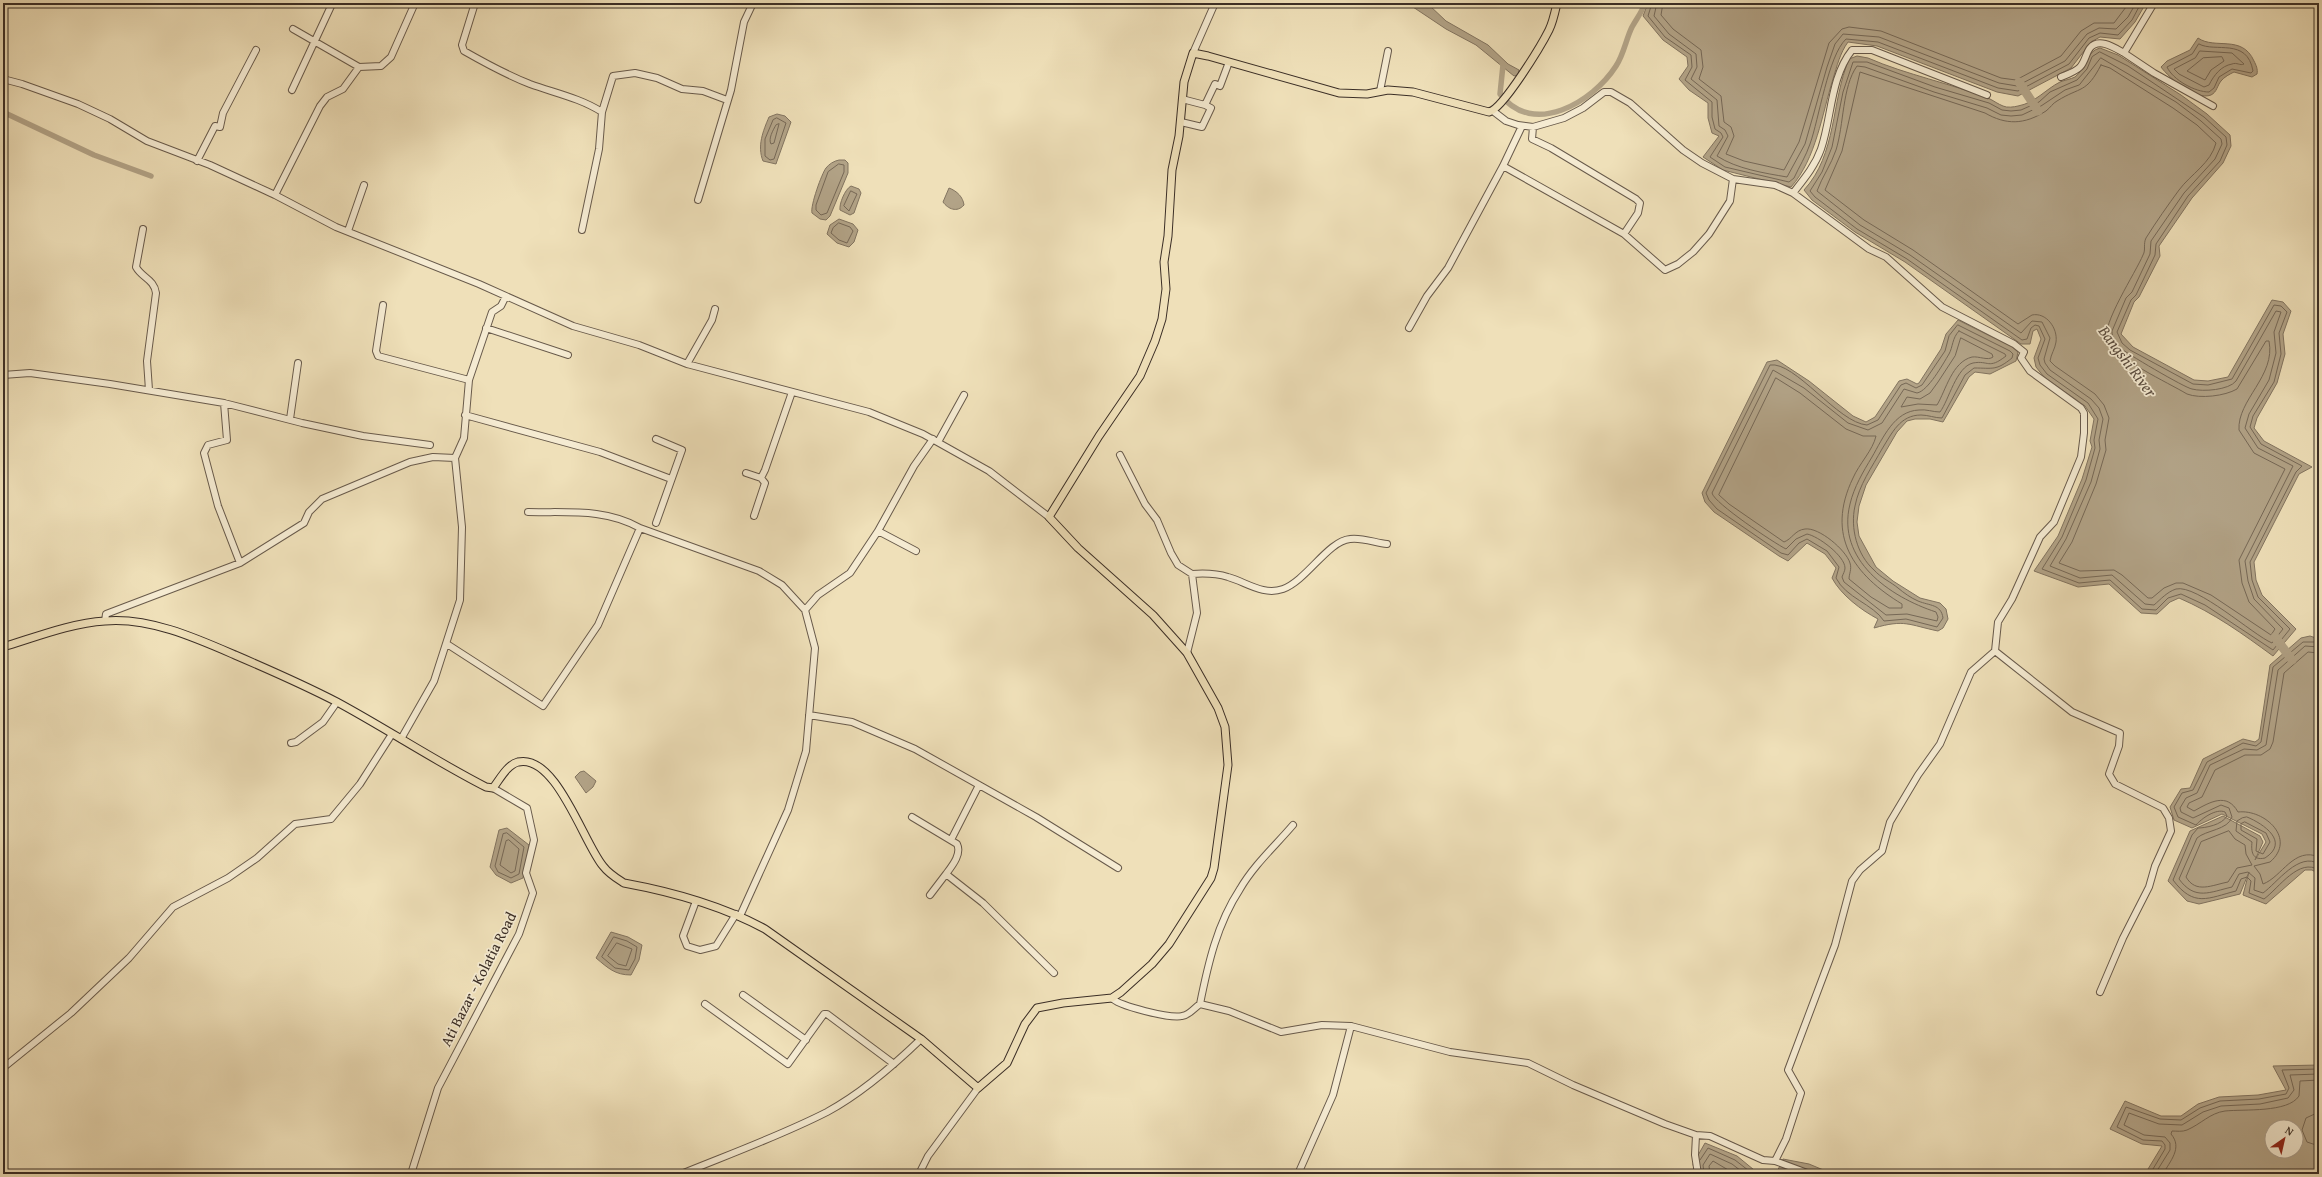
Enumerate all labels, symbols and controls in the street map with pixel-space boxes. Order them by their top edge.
water label: Bangshi River [2092,319,2164,403]
street label: Ati Bazar - Kolatia Road [435,908,521,1050]
north arrow [2264,1119,2304,1159]
text: N [2282,1122,2298,1140]

